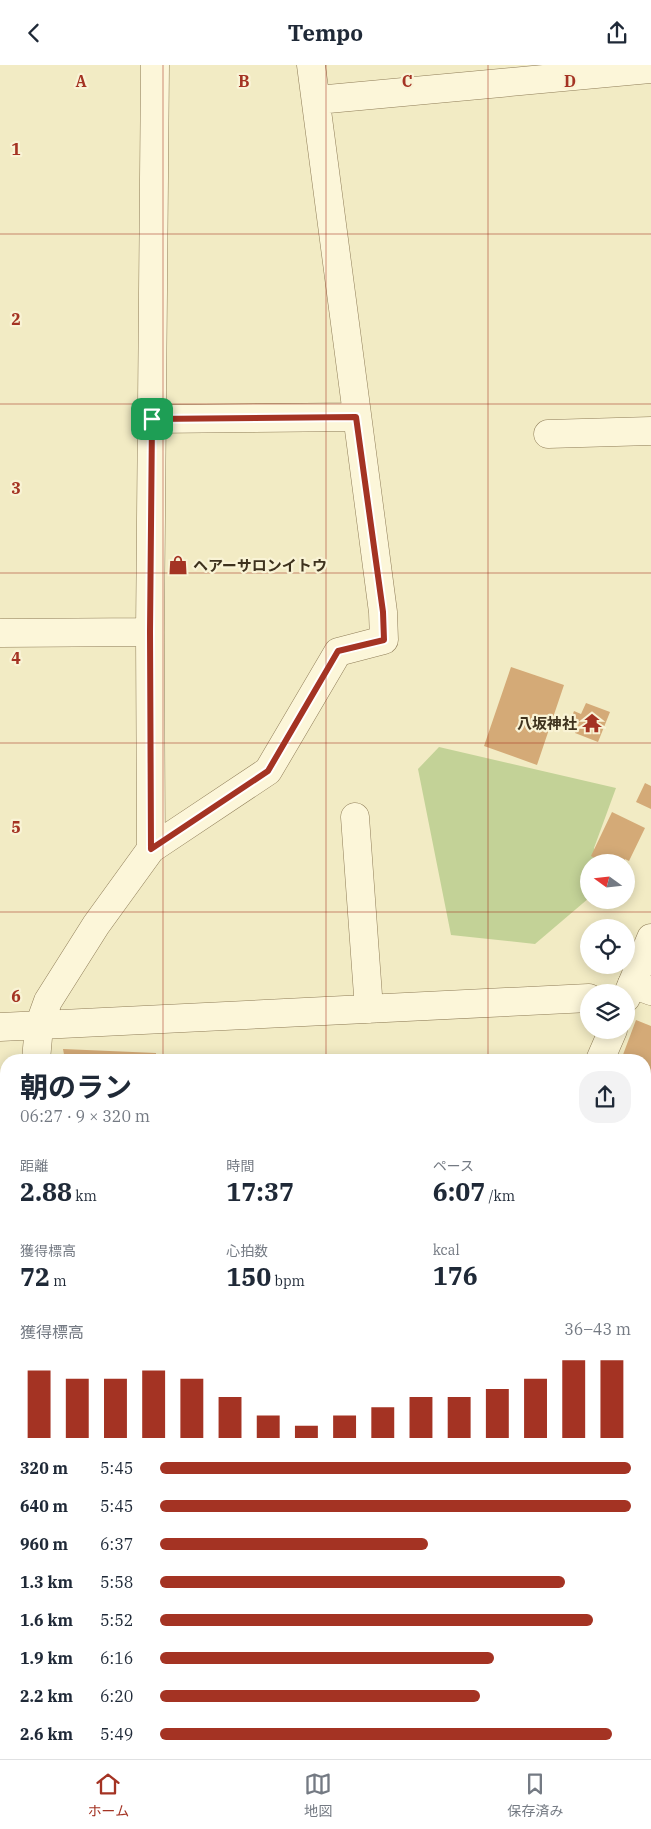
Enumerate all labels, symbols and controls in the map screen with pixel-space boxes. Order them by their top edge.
text: Tempo [288,18,363,47]
icon: back [20,19,48,47]
icon: share [603,19,631,47]
text: A [75,71,87,91]
text: B [238,71,250,91]
text: C [402,71,412,91]
text: D [564,71,576,91]
text: 1 [11,139,21,159]
text: 2 [11,309,21,329]
pin [131,398,173,440]
icon: arrive [138,405,166,433]
text: 3 [11,478,21,498]
shop icon: ヘアーサロンイトウ [167,554,189,576]
place label: ヘアーサロンイトウ [193,556,327,575]
text: 4 [11,648,21,668]
temple icon: 八坂神社 [581,712,603,734]
place label: 八坂神社 [517,714,577,733]
text: 5 [11,817,21,837]
north arrow [580,854,635,909]
map controls [580,854,635,1039]
button: locate [580,919,635,974]
button: layers [580,984,635,1039]
text: 6 [11,986,21,1006]
text: 朝のラン [20,1068,132,1105]
button: share [579,1071,631,1123]
text: 06:27 · 9 × 320 m [20,1106,150,1126]
text: 距離 [20,1157,48,1175]
text: 時間 [226,1157,254,1175]
text: ペース [433,1157,474,1175]
text: 2.88 [20,1175,72,1208]
text: 17:37 [226,1175,294,1208]
text: 6:07 [433,1175,485,1208]
text: km [72,1187,97,1205]
text: /km [485,1187,515,1205]
text: kcal [433,1241,460,1259]
text: 獲得標高 [20,1242,76,1260]
text: 心拍数 [226,1242,268,1260]
text: 176 [433,1259,478,1292]
text: 72 [20,1260,50,1293]
text: 150 [226,1260,271,1293]
text: m [50,1272,67,1290]
text: bpm [271,1272,305,1290]
text: 36–43 m [564,1319,631,1339]
text: 獲得標高 [20,1322,84,1342]
text: 320 m [20,1458,68,1478]
text: 5:45 [100,1458,133,1478]
text: 640 m [20,1496,68,1516]
text: 5:45 [100,1496,133,1516]
text: 960 m [20,1534,68,1554]
text: 6:37 [100,1534,133,1554]
text: 1.3 km [20,1572,73,1592]
text: 5:58 [100,1572,133,1592]
text: 1.6 km [20,1610,73,1630]
text: 5:52 [100,1610,133,1630]
text: 1.9 km [20,1648,73,1668]
text: 6:16 [100,1648,133,1668]
text: 2.2 km [20,1686,73,1706]
text: 6:20 [100,1686,133,1706]
text: 2.6 km [20,1724,73,1744]
text: 5:49 [100,1724,133,1744]
tab: ホーム [88,1770,129,1820]
tab: 地図 [304,1770,332,1820]
tab: 保存済み [507,1770,563,1820]

